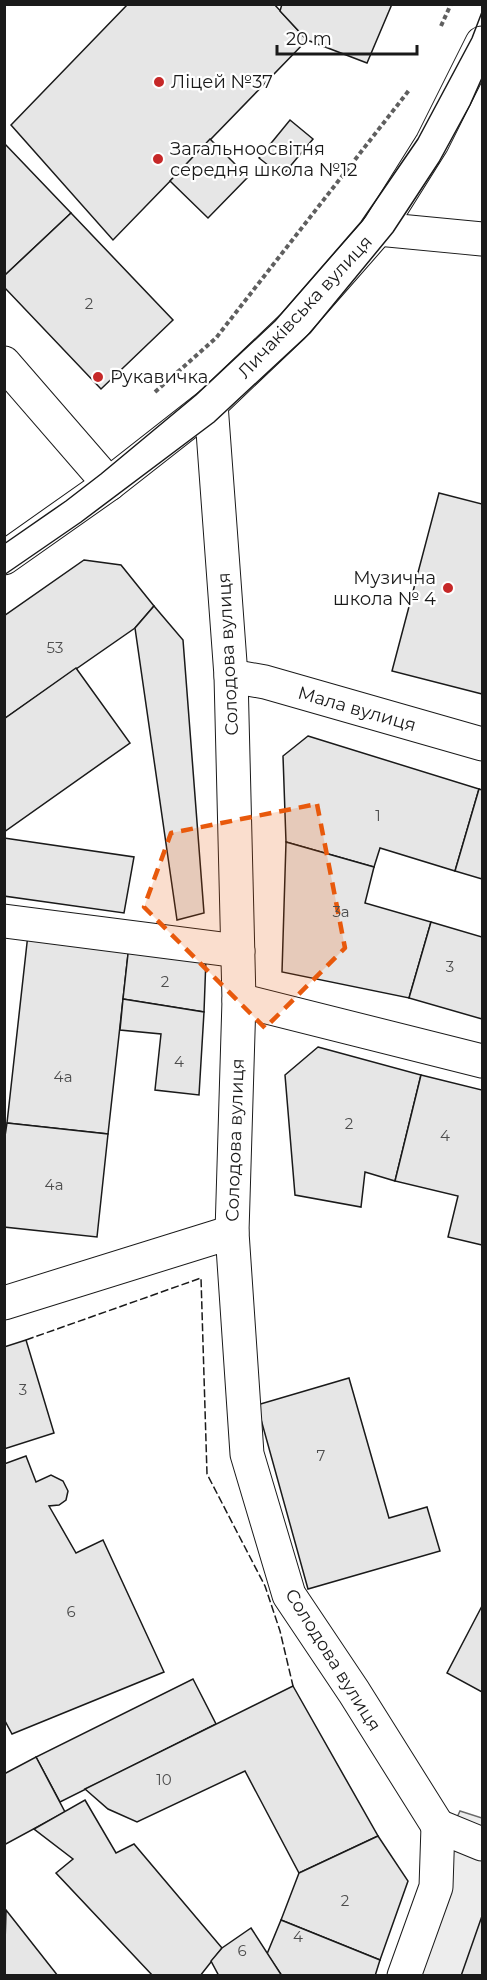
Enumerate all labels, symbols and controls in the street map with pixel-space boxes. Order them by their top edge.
scale bar [277,18,416,56]
text: 20 m [286,28,332,50]
place label: Ліцей №37 [171,71,273,93]
marker: Ліцей №37 [152,75,166,89]
place label: Загальноосвітня середня школа №12 [170,138,358,181]
marker: Загальноосвітня середня школа №12 [151,152,165,166]
street label: Личаківська вулиця [233,231,377,383]
house number: 2 [85,294,93,313]
place label: Рукавичка [110,366,208,388]
marker: Рукавичка [91,370,105,384]
place label: Музична школа № 4 [333,567,436,610]
street label: Солодова вулиця [213,572,243,736]
marker: Музична школа № 4 [441,581,455,595]
house number: 53 [47,638,63,657]
street label: Мала вулиця [295,682,419,736]
house number: 1 [375,806,381,825]
house number: 3а [332,902,350,921]
house number: 3 [446,957,454,976]
house number: 2 [161,972,169,991]
house number: 4 [174,1052,184,1071]
street label: Солодова вулиця [221,1058,249,1222]
house number: 4а [53,1067,73,1086]
house number: 2 [345,1114,353,1133]
house number: 4 [440,1126,450,1145]
house number: 4а [44,1175,64,1194]
house number: 3 [19,1380,27,1399]
house number: 7 [317,1446,326,1465]
street label: Солодова вулиця [280,1585,386,1735]
house number: 6 [66,1602,76,1621]
house number: 10 [156,1770,172,1789]
house number: 2 [341,1891,349,1910]
house number: 4 [293,1927,303,1946]
house number: 6 [237,1941,247,1960]

